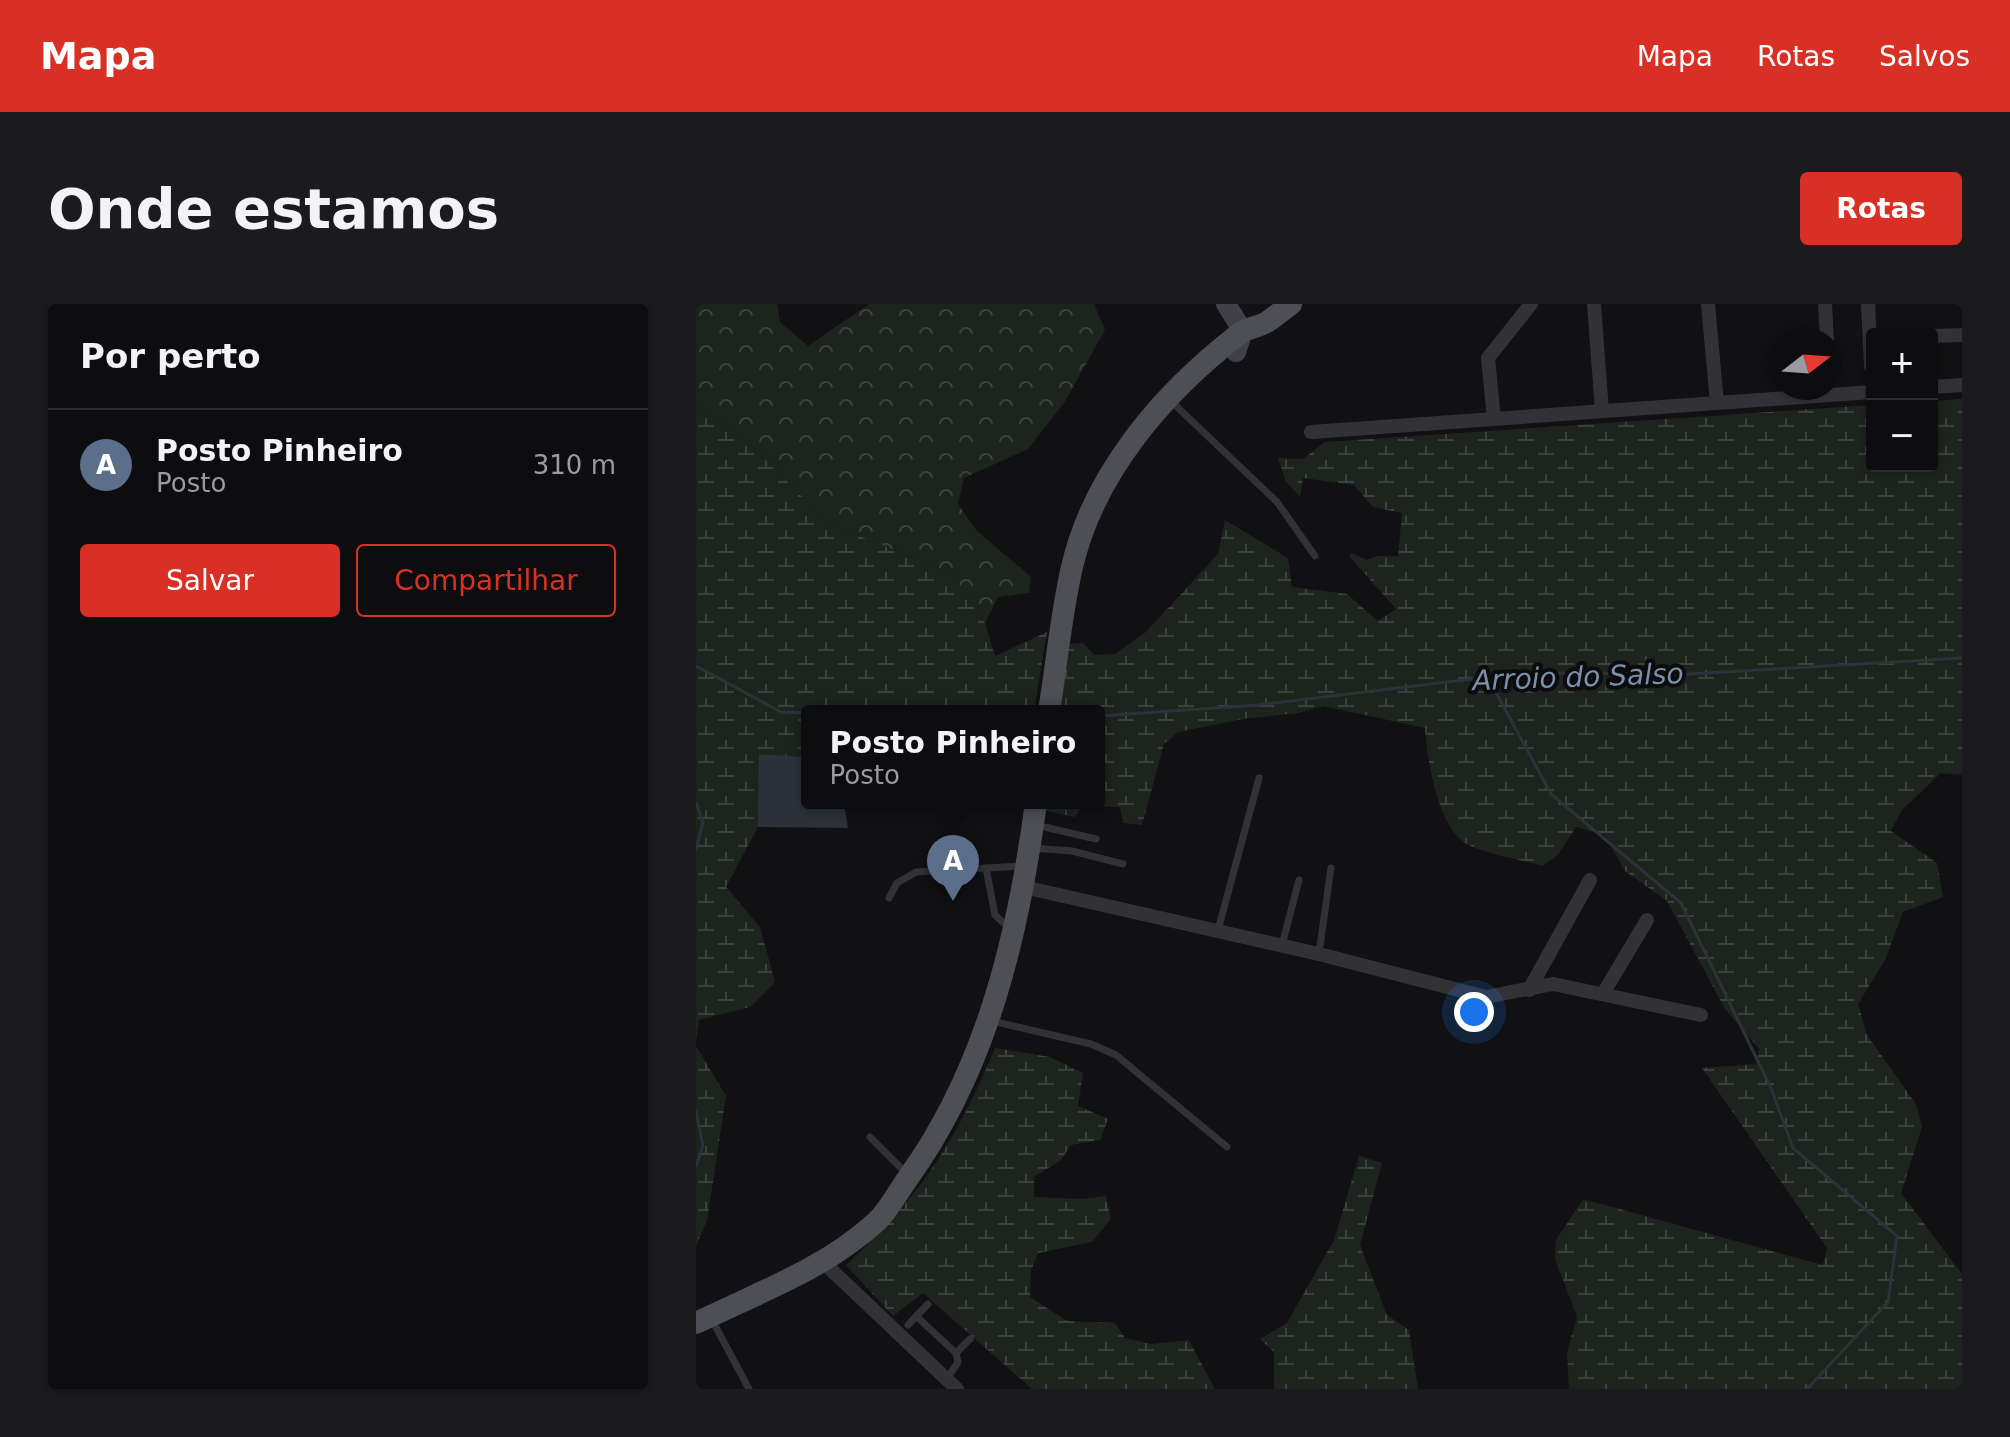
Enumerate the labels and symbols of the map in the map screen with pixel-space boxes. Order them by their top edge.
north arrow [1770,328,1842,400]
water label: Arroio do Salso [1470,657,1684,697]
pin: A [927,835,979,901]
your location [1454,992,1494,1032]

